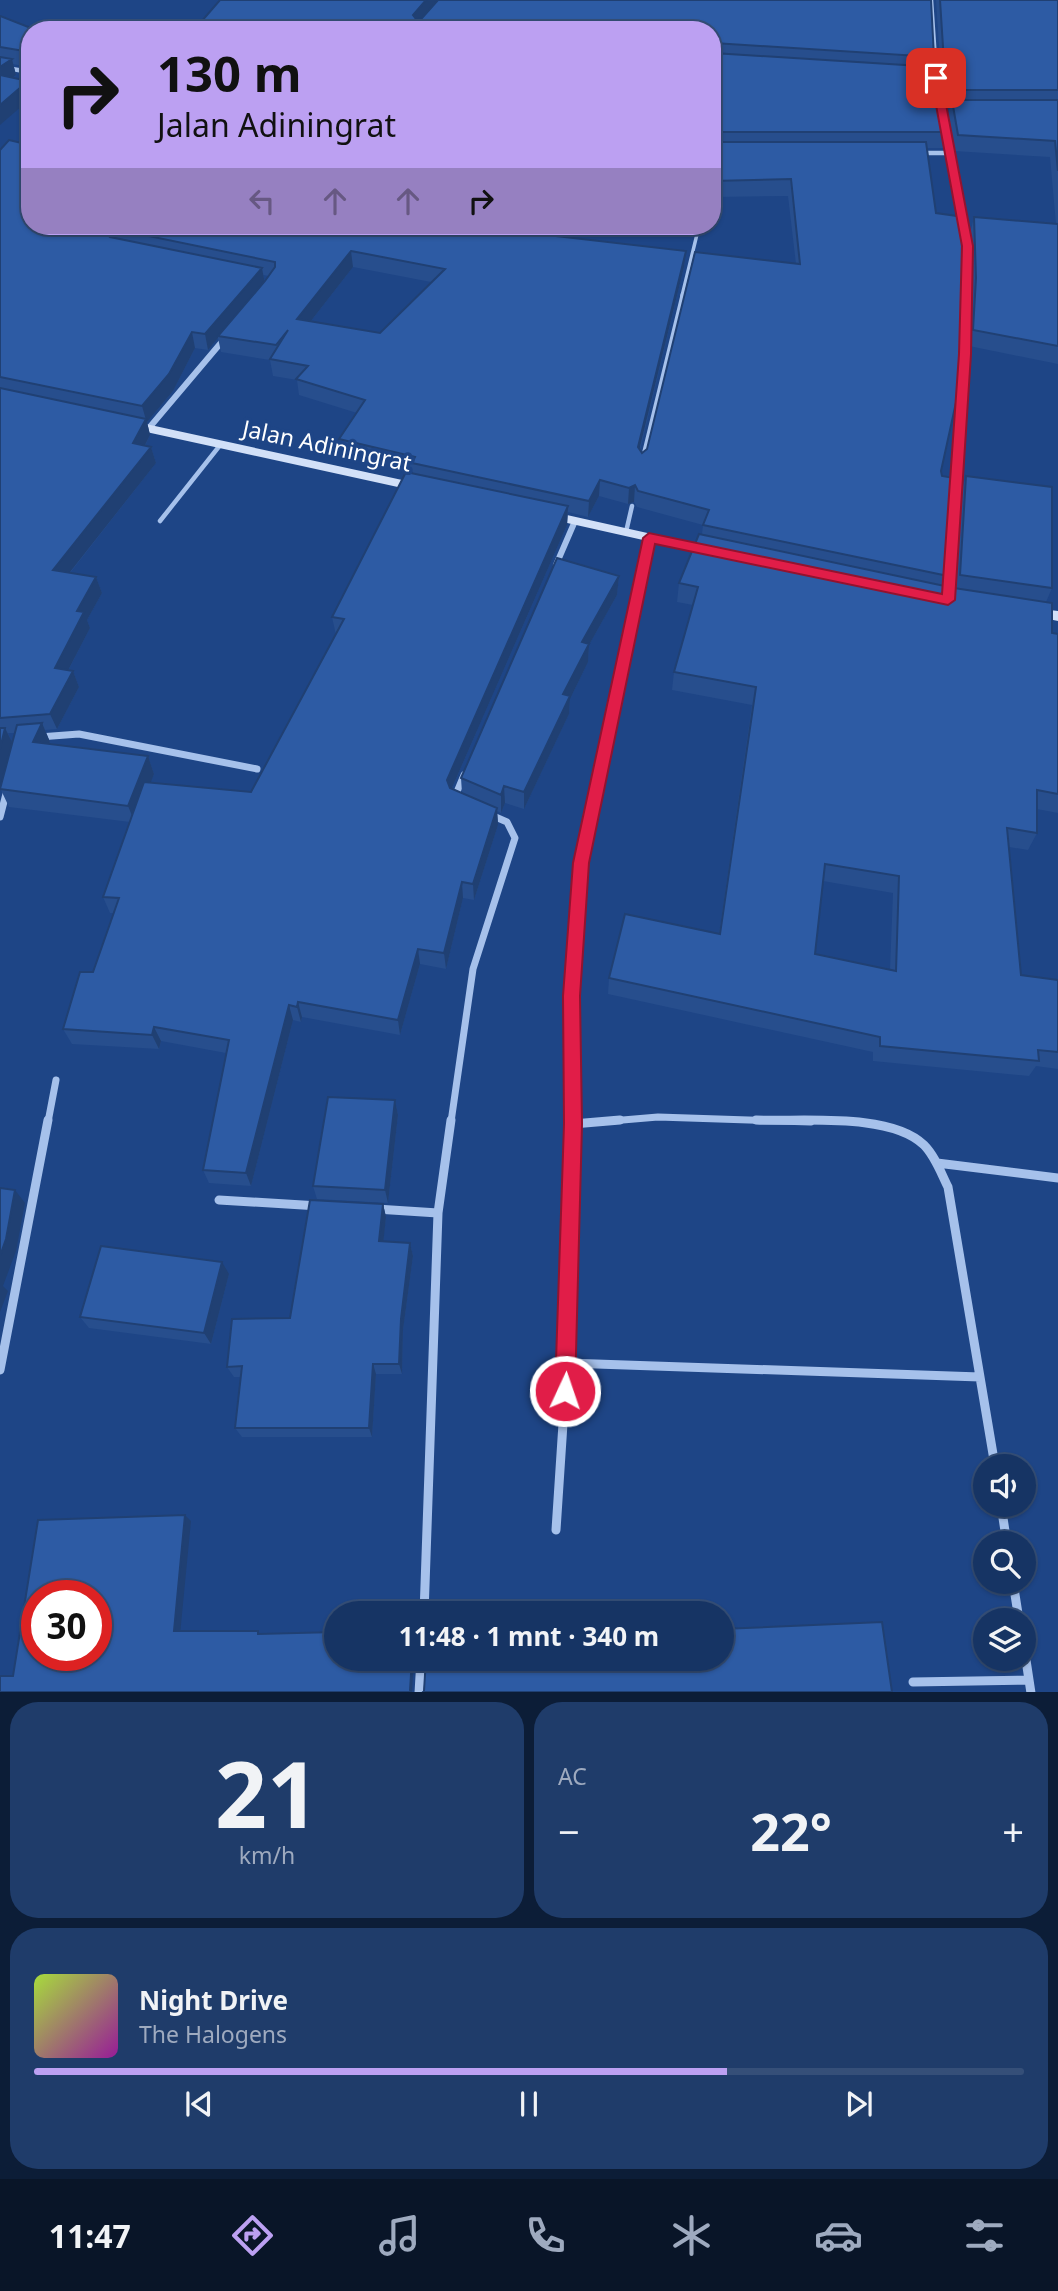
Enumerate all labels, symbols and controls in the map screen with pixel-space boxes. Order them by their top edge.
text: 130 m [157,40,302,106]
pin [906,48,966,108]
icon: right [42,49,133,140]
icon: arrive [917,59,955,97]
text: Jalan Adiningrat [157,103,396,146]
icon: left [243,182,281,220]
icon: ahead [316,182,354,220]
icon: ahead [389,182,427,220]
icon: right [462,182,500,220]
street label: Jalan Adiningrat [238,411,415,479]
position arrow [528,1354,602,1428]
map controls [973,1454,1036,1671]
button: sound [973,1454,1036,1517]
button: search [973,1531,1036,1594]
speed limit sign: 30 [21,1580,112,1671]
button: layers [973,1608,1036,1671]
text: 11:48 · 1 mnt · 340 m [399,1618,659,1654]
text: 21 [215,1731,319,1855]
text: AC [558,1760,587,1792]
text: 22° [750,1795,832,1866]
text: − [558,1805,580,1857]
text: + [1002,1805,1024,1857]
text: km/h [239,1839,295,1871]
text: Night Drive [139,1982,288,2018]
text: The Halogens [139,2018,287,2050]
icon: previous [180,2085,218,2123]
icon: pause [510,2085,548,2123]
icon: next [840,2085,878,2123]
icon: directions [228,2211,277,2260]
icon: music [375,2211,424,2260]
icon: phone [521,2211,570,2260]
icon: climate [667,2211,716,2260]
icon: car [814,2211,863,2260]
icon: filters [960,2211,1009,2260]
text: 11:47 [49,2214,131,2257]

